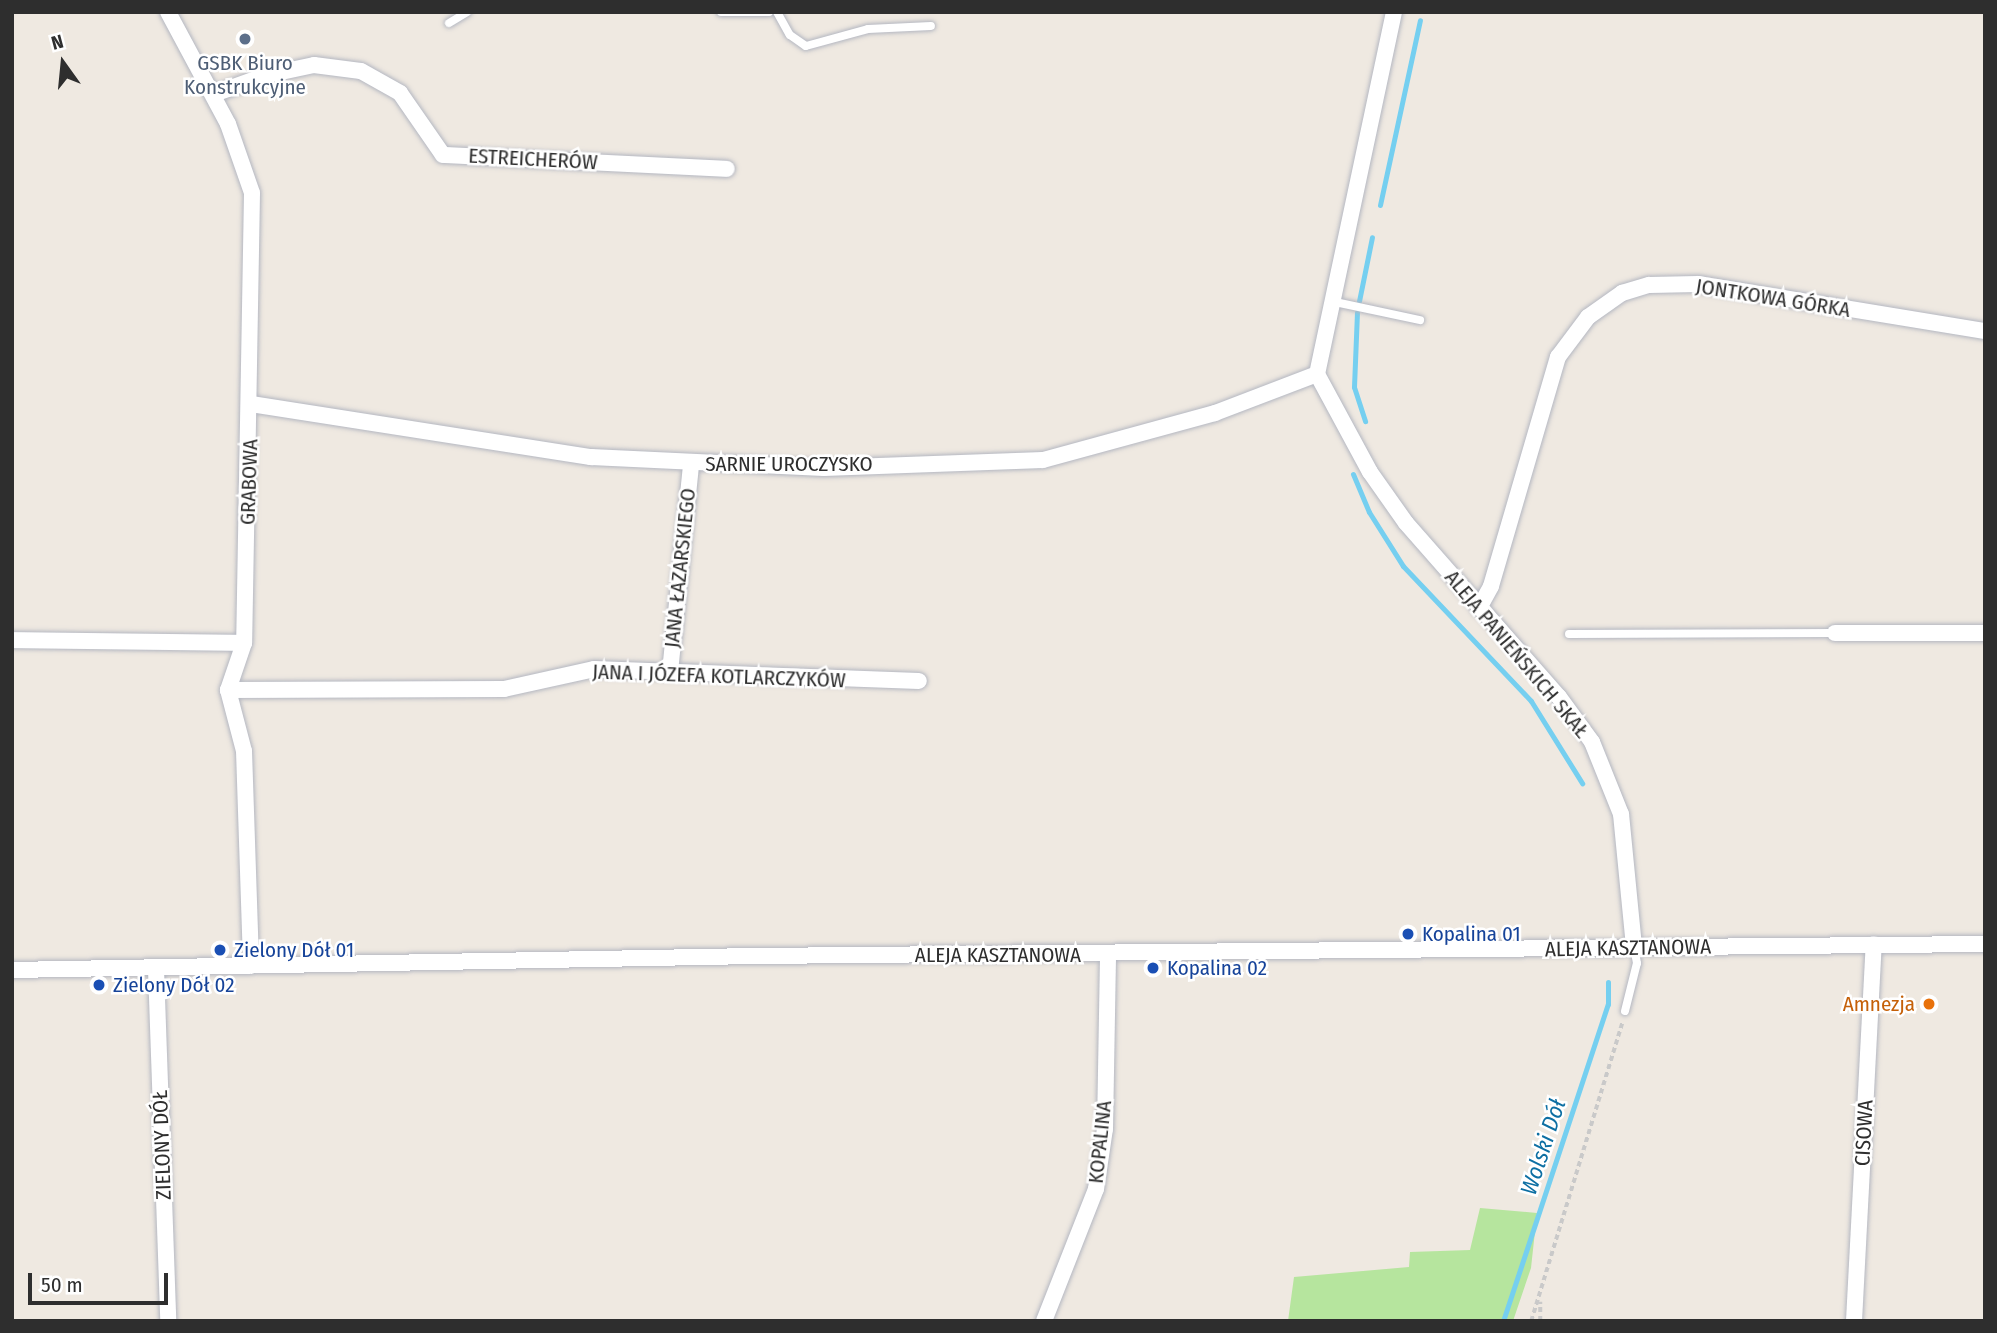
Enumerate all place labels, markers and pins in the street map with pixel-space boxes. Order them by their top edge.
marker: GSBK Biuro Konstrukcyjne [237,31,253,47]
place label: GSBK Biuro Konstrukcyjne [184,50,306,100]
place label: Kopalina 01 [1422,921,1521,947]
marker: Kopalina 01 [1400,926,1416,942]
place label: Zielony Dół 01 [234,937,354,963]
marker: Zielony Dół 01 [212,942,228,958]
place label: Kopalina 02 [1167,955,1267,981]
marker: Kopalina 02 [1145,960,1161,976]
place label: Zielony Dół 02 [113,972,235,998]
marker: Zielony Dół 02 [91,977,107,993]
place label: Amnezja [1843,991,1915,1017]
marker: Amnezja [1921,996,1937,1012]

